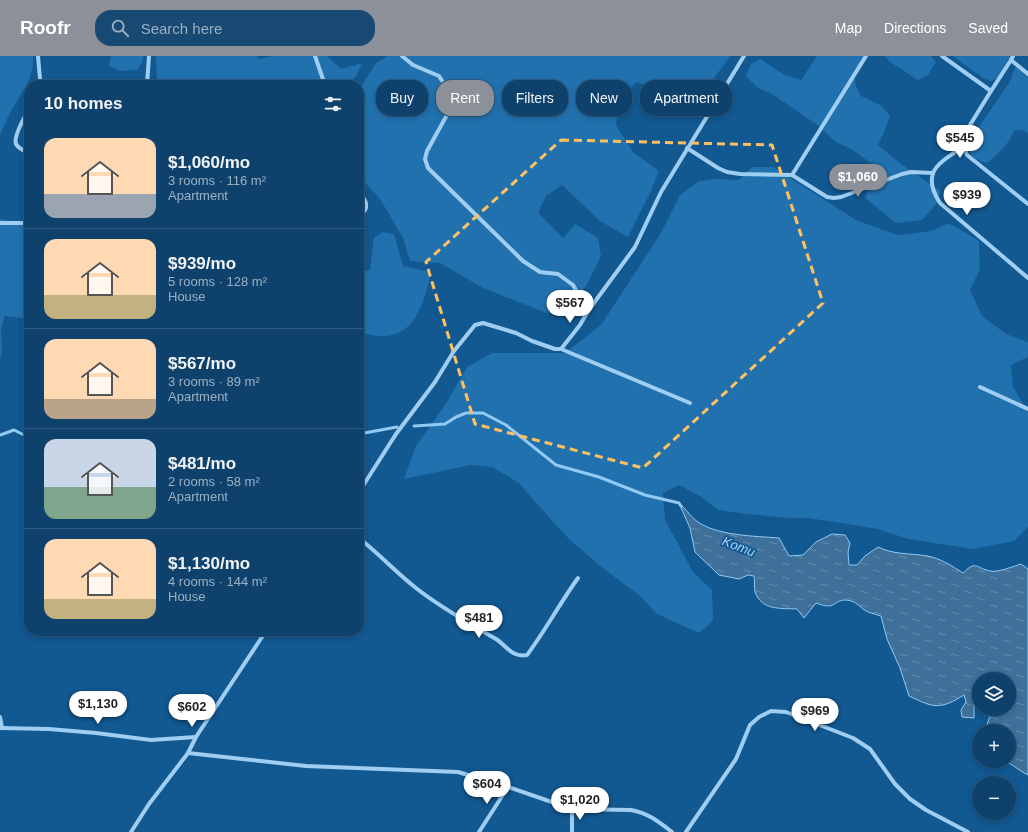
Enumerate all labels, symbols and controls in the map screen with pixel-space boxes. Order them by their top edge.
search box [95,10,375,46]
text: Roofr [20,17,71,38]
icon: search [109,17,131,39]
text: Search here [141,20,222,37]
text: Map [835,20,862,36]
text: Directions [884,20,946,36]
text: Saved [968,20,1008,36]
chip: Buy [376,80,428,116]
chip: Rent [436,80,494,116]
chip: Filters [502,80,568,116]
chip: New [576,80,632,116]
chip: Apartment [640,80,732,116]
icon: filters [322,93,344,115]
text: 10 homes [44,94,122,113]
pin: $545 [936,125,984,159]
text: $545 [946,130,974,145]
text: $1,060/mo [168,153,250,172]
icon: home [76,154,124,202]
pin: $1,060 [825,164,891,198]
text: $1,060 [838,169,878,184]
text: 3 rooms · 116 m² [168,173,266,188]
pin: $939 [943,182,991,216]
text: $939 [953,187,981,202]
text: Apartment [168,188,228,203]
text: $939/mo [168,254,236,273]
icon: home [76,255,124,303]
text: 5 rooms · 128 m² [168,274,267,289]
text: House [168,289,206,304]
pin: $567 [546,290,594,324]
text: $567 [556,295,584,310]
text: $567/mo [168,354,236,373]
icon: home [76,355,124,403]
text: 3 rooms · 89 m² [168,374,260,389]
text: Apartment [168,389,228,404]
text: $481/mo [168,454,236,473]
icon: home [76,455,124,503]
text: 2 rooms · 58 m² [168,474,260,489]
text: Apartment [168,489,228,504]
water label: Komu [720,533,757,560]
text: $1,130/mo [168,554,250,573]
icon: home [76,555,124,603]
text: 4 rooms · 144 m² [168,574,267,589]
text: House [168,589,206,604]
pin: $481 [455,605,503,639]
text: $481 [465,610,493,625]
map controls [972,672,1016,820]
button: layers [972,672,1016,716]
pin: $1,130 [65,691,131,725]
pin: $602 [168,694,216,728]
text: $1,130 [78,696,118,711]
pin: $969 [791,698,839,732]
text: $602 [178,699,206,714]
text: $969 [801,703,829,718]
button: + [972,724,1016,768]
pin: $604 [463,771,511,805]
text: $604 [473,776,501,791]
button: − [972,776,1016,820]
pin: $1,020 [547,787,613,821]
text: $1,020 [560,792,600,807]

